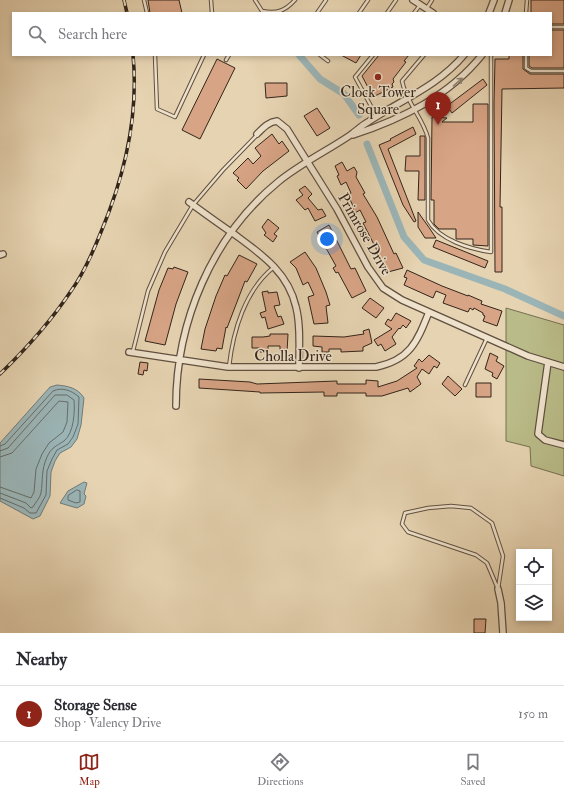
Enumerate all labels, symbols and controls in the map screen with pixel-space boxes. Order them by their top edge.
search box [12,12,552,56]
icon: search [26,23,48,45]
text: Search here [58,25,127,44]
marker: Clock Tower Square [373,72,383,82]
one-way arrow [452,77,463,86]
place label: Clock Tower Square [340,83,416,119]
pin: 1 [425,92,451,125]
street label: Primrose Drive [333,190,396,279]
your location [317,229,337,249]
street label: Cholla Drive [254,347,332,366]
map controls [516,549,552,621]
button: locate [516,549,552,585]
button: layers [516,585,552,621]
text: Nearby [16,649,67,670]
text: Storage Sense [54,696,137,715]
text: 1 [27,706,31,722]
text: 150 m [518,706,548,722]
text: Shop · Valency Drive [54,715,161,731]
tab: Map [78,751,100,788]
tab: Directions [257,751,304,788]
tab: Saved [460,751,486,788]

